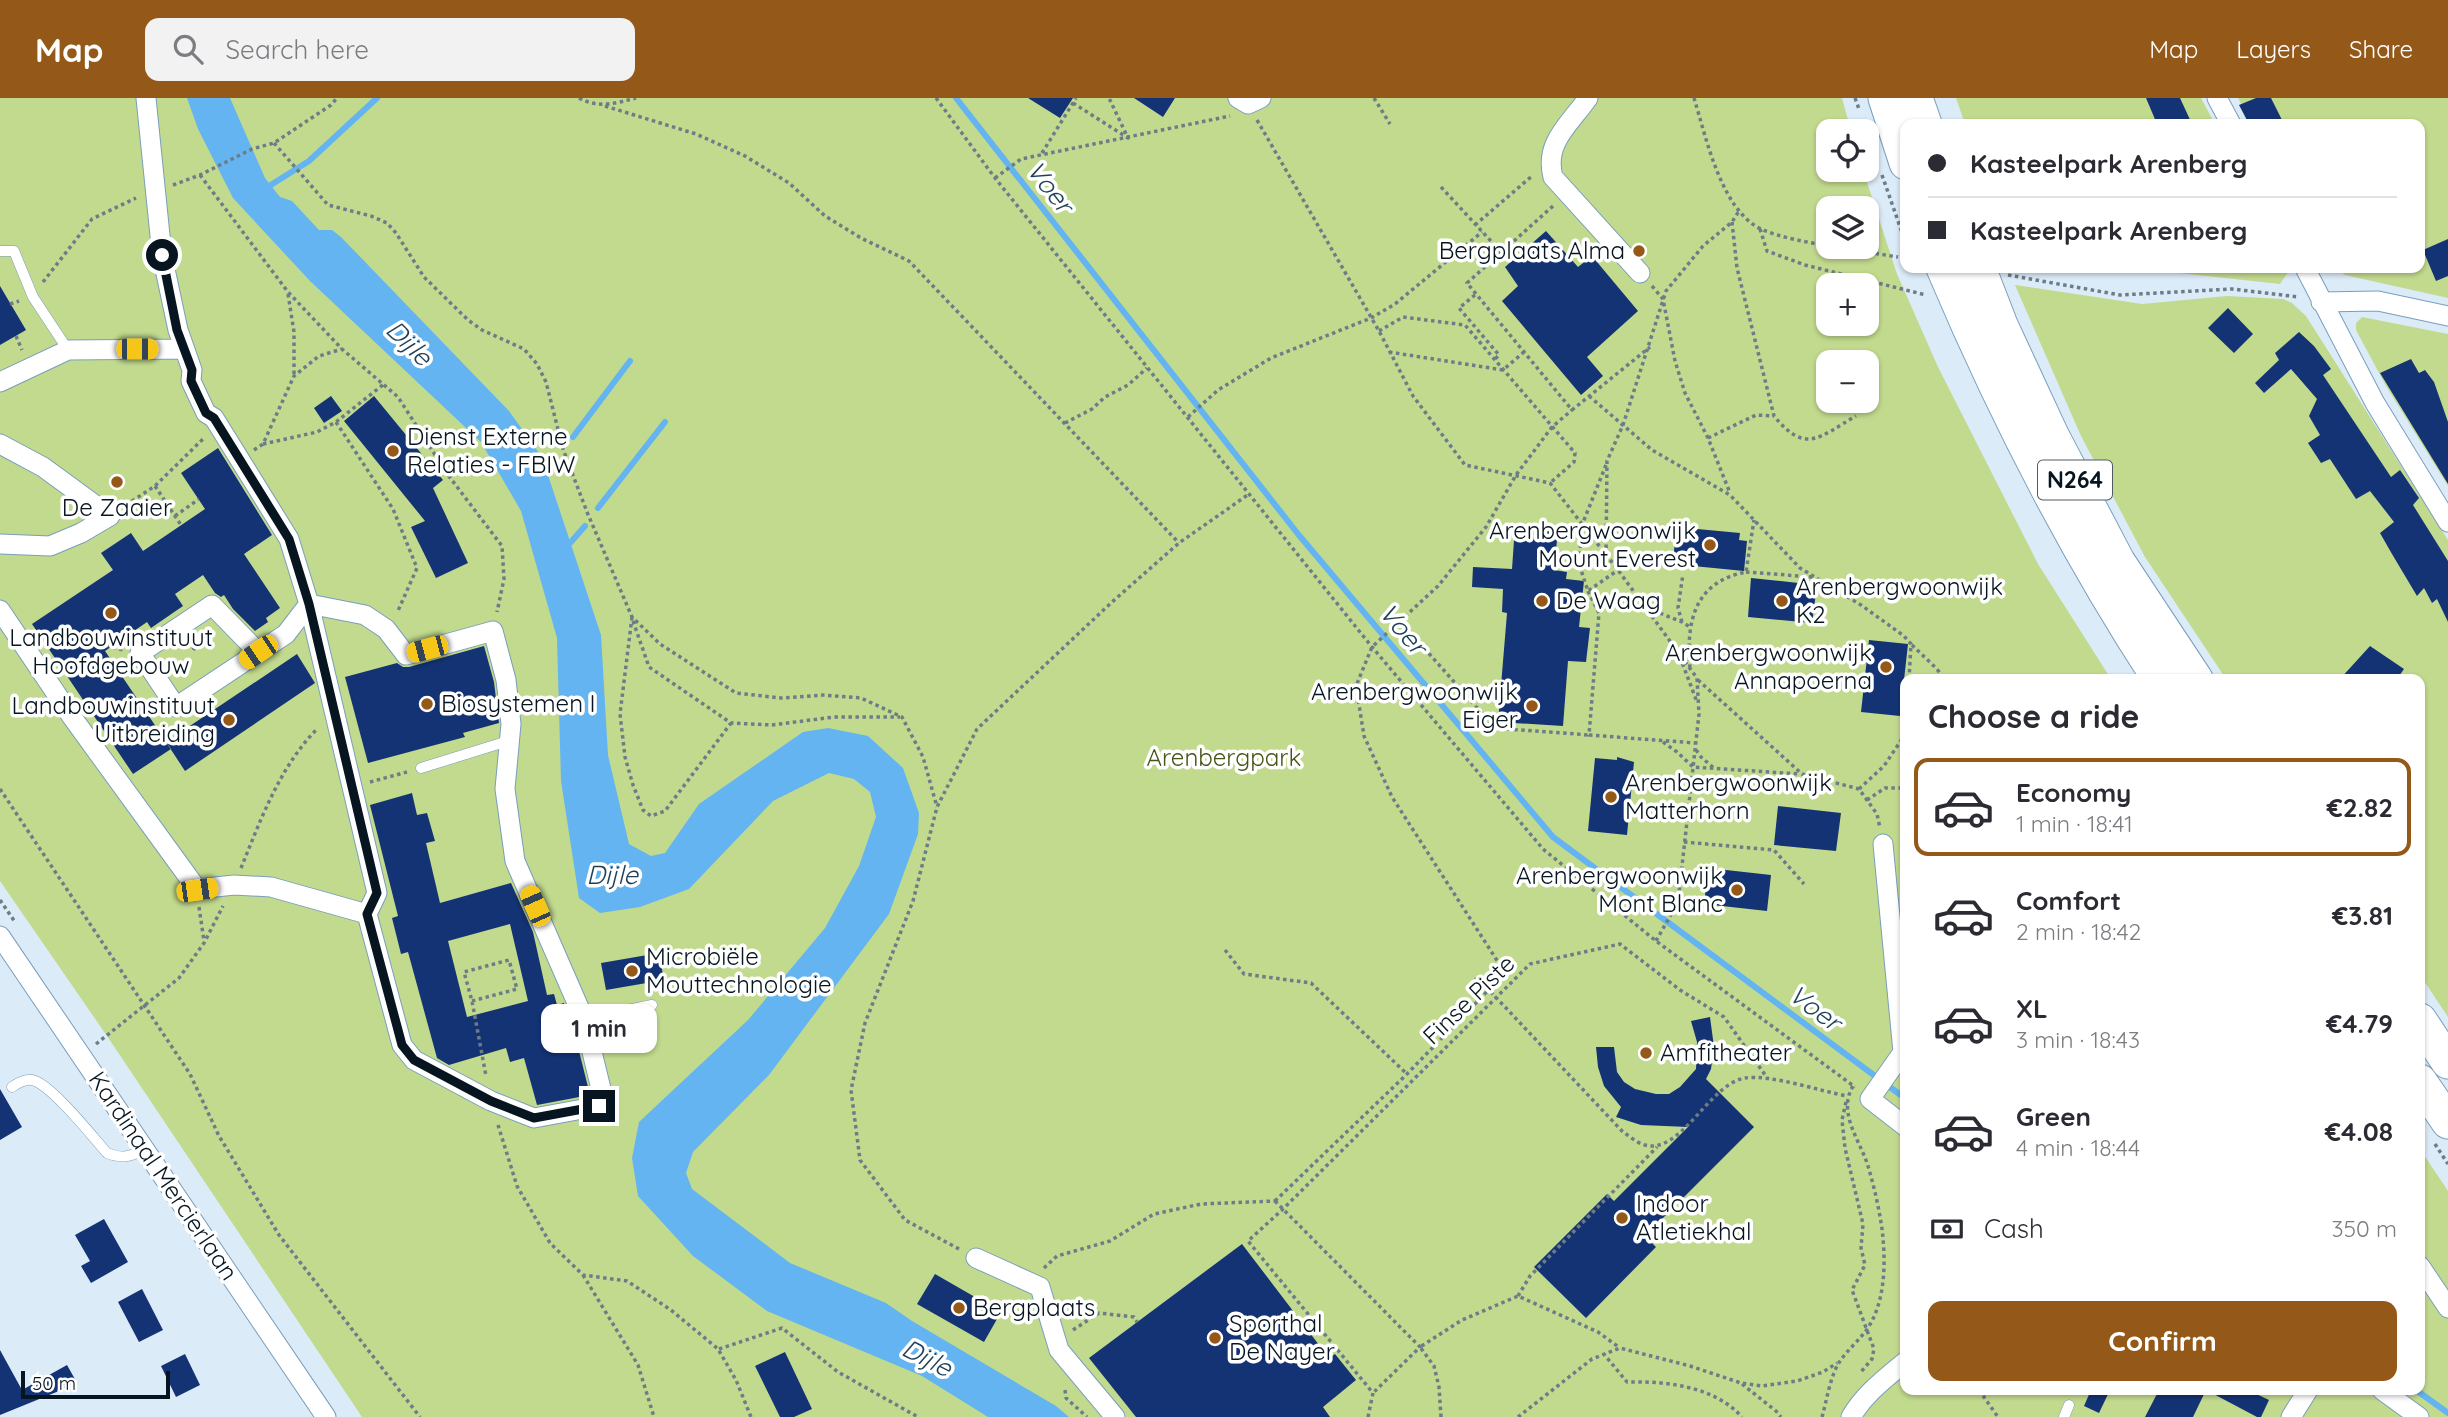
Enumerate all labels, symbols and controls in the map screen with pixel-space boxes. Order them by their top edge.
search box [145,18,635,81]
text: Map [35,29,103,70]
icon: search [169,30,207,68]
text: Search here [225,33,369,66]
text: Map [2149,34,2198,64]
text: Layers [2236,34,2311,64]
text: Share [2349,34,2413,64]
map controls [1816,119,1879,413]
button: locate [1816,119,1879,182]
text: Kasteelpark Arenberg [1970,147,2247,180]
water label: Voer [1020,154,1083,222]
button: layers [1816,196,1879,259]
text: Kasteelpark Arenberg [1970,214,2247,247]
place label: Bergplaats Alma [1439,235,1625,265]
route start [146,239,178,271]
marker: Bergplaats Alma [1631,243,1647,259]
button: + [1816,273,1879,336]
water label: Dijle [379,313,440,373]
car [117,339,159,360]
button: − [1816,350,1879,413]
place label: Dienst Externe Relaties - FBIW [407,421,576,479]
marker: Dienst Externe Relaties - FBIW [385,443,401,459]
road number: N264 [2038,460,2112,500]
marker: De Zaaier [109,474,125,490]
place label: De Zaaier [62,492,172,522]
place label: Arenbergwoonwijk Mount Everest [1489,515,1696,573]
marker: Arenbergwoonwijk Mount Everest [1702,537,1718,553]
place label: Arenbergwoonwijk K2 [1796,571,2003,629]
place label: De Waag [1556,585,1661,615]
marker: De Waag [1534,593,1550,609]
marker: Arenbergwoonwijk K2 [1774,593,1790,609]
water label: Voer [1372,596,1436,663]
marker: Landbouwinstituut Hoofdgebouw [103,605,119,621]
place label: Landbouwinstituut Hoofdgebouw [9,622,213,680]
car [235,632,282,672]
car [404,633,451,665]
place label: Arenbergwoonwijk Annapoerna [1665,637,1872,695]
marker: Arenbergwoonwijk Annapoerna [1878,659,1894,675]
place label: Arenbergwoonwijk Eiger [1311,676,1518,734]
place label: Biosystemen I [441,688,596,718]
place label: Landbouwinstituut Uitbreiding [11,690,215,748]
marker: Biosystemen I [419,696,435,712]
text: Choose a ride [1928,696,2140,736]
marker: Arenbergwoonwijk Eiger [1524,698,1540,714]
marker: Landbouwinstituut Uitbreiding [221,712,237,728]
park label: Arenbergpark [1147,742,1301,772]
place label: Arenbergwoonwijk Matterhorn [1625,767,1832,825]
icon: car [1932,776,1995,839]
text: Economy [2016,776,2131,809]
marker: Arenbergwoonwijk Matterhorn [1603,789,1619,805]
text: €2.82 [2326,791,2393,824]
text: 1 min · 18:41 [2016,809,2133,838]
water label: Dijle [586,858,639,891]
place label: Arenbergwoonwijk Mont Blanc [1516,860,1723,918]
car [175,877,220,903]
marker: Arenbergwoonwijk Mont Blanc [1729,882,1745,898]
car [517,883,554,929]
icon: car [1932,884,1995,947]
text: Comfort [2016,884,2121,917]
text: €3.81 [2332,899,2393,932]
text: 2 min · 18:42 [2016,917,2141,946]
place label: Microbiële Mouttechnologie [646,941,832,999]
street label: Finse Piste [1416,948,1521,1050]
marker: Microbiële Mouttechnologie [624,963,640,979]
water label: Voer [1783,977,1850,1040]
icon: car [1932,992,1995,1055]
text: XL [2016,992,2048,1025]
callout: 1 min [541,1004,657,1054]
text: €4.79 [2326,1007,2393,1040]
text: 1 min [571,1014,627,1043]
text: 3 min · 18:43 [2016,1025,2140,1054]
place label: Amfitheater [1660,1037,1792,1067]
marker: Amfitheater [1638,1045,1654,1061]
street label: Kardinaal Mercierlaan [83,1065,245,1286]
route end [583,1090,615,1122]
icon: car [1932,1100,1995,1163]
text: Green [2016,1100,2091,1133]
text: €4.08 [2325,1115,2393,1148]
text: 4 min · 18:44 [2016,1133,2140,1162]
place label: Indoor Atletiekhal [1636,1188,1752,1246]
marker: Indoor Atletiekhal [1614,1210,1630,1226]
icon: cash [1928,1210,1966,1248]
text: Cash [1984,1212,2044,1245]
text: 350 m [2331,1214,2397,1243]
place label: Bergplaats [973,1292,1095,1322]
marker: Bergplaats [951,1300,967,1316]
button: Confirm [1928,1301,2397,1381]
place label: Sporthal De Nayer [1229,1308,1335,1366]
marker: Sporthal De Nayer [1207,1330,1223,1346]
water label: Dijle [897,1331,959,1385]
scale bar [21,1368,170,1400]
text: 50 m [32,1371,76,1395]

